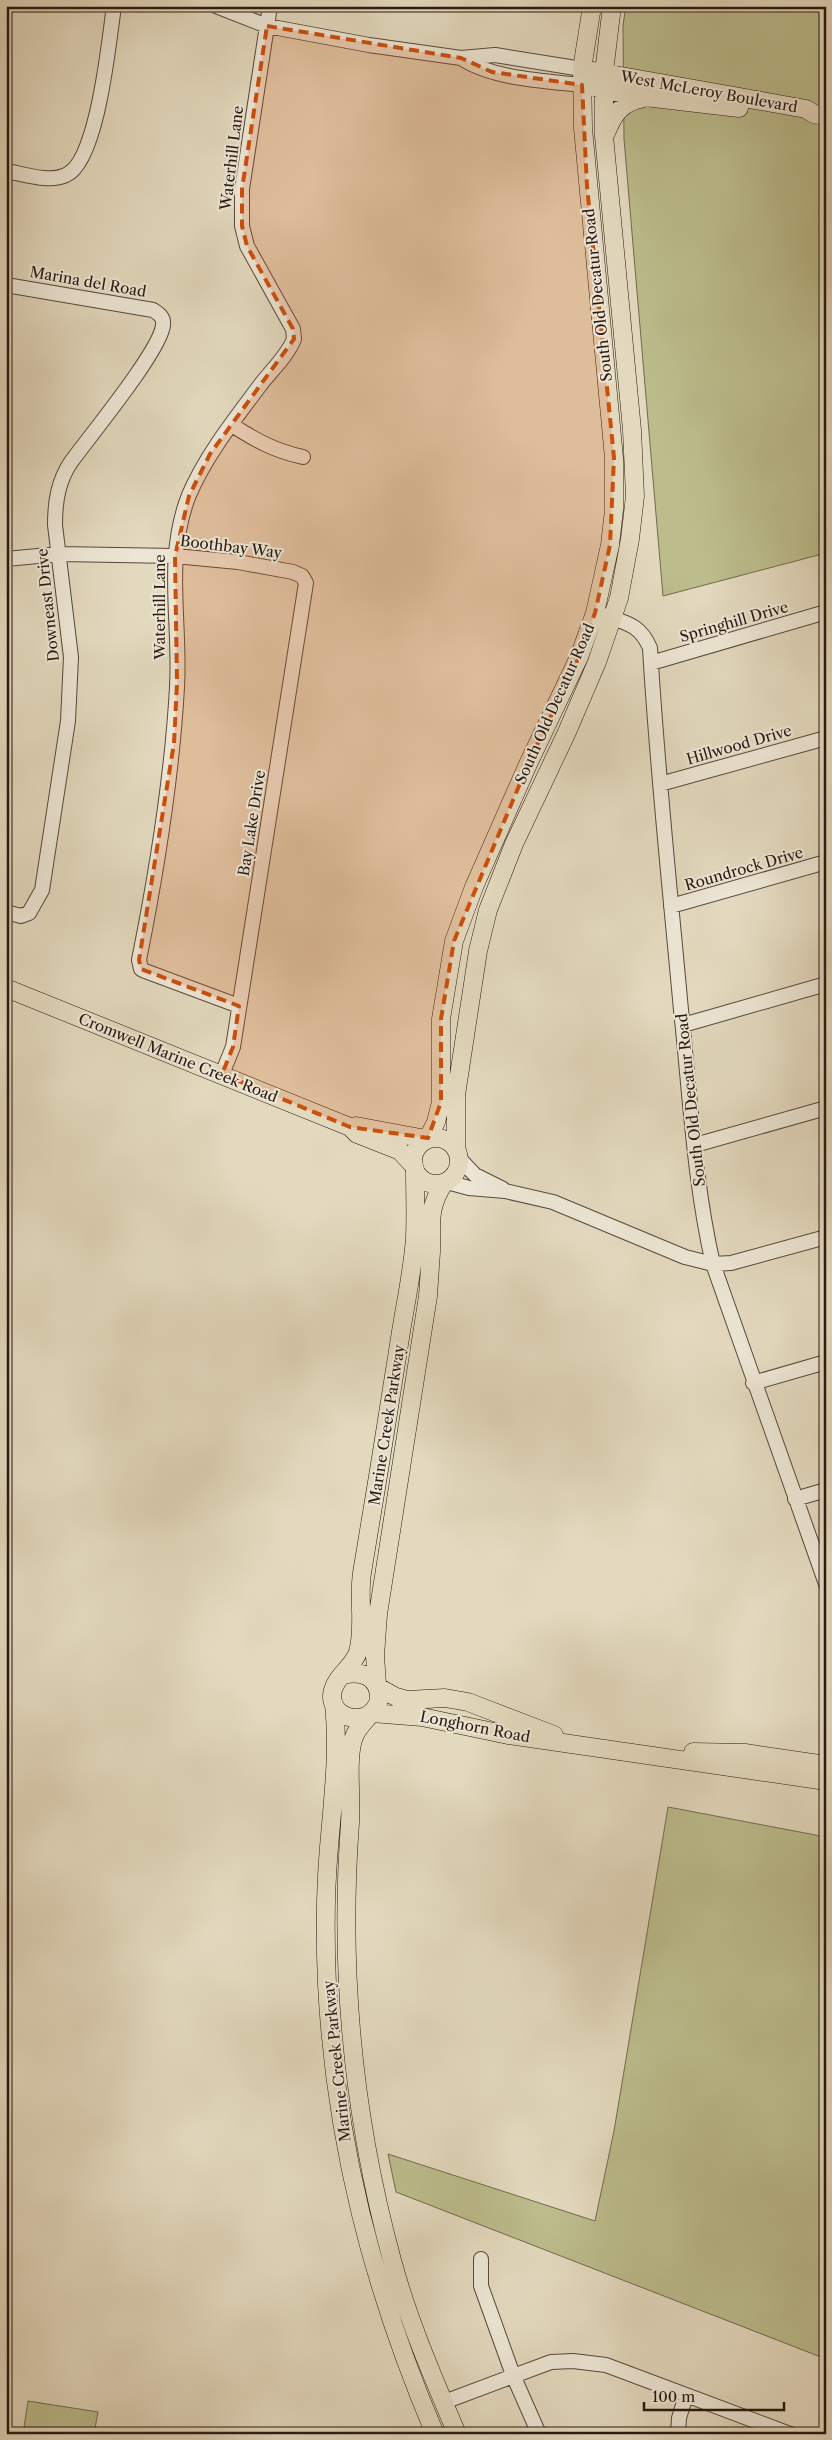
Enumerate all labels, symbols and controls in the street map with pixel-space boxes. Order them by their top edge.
street label: West McLeroy Boulevard [618,66,799,116]
street label: Waterhill Lane [216,104,247,212]
street label: South Old Decatur Road [579,208,616,383]
street label: Marina del Road [28,262,148,301]
street label: Boothbay Way [179,531,284,562]
street label: Downeast Drive [32,547,63,663]
street label: Waterhill Lane [150,554,169,661]
street label: Springhill Drive [677,597,790,646]
street label: South Old Decatur Road [510,620,599,787]
street label: Hillwood Drive [684,720,794,769]
street label: Bay Lake Drive [234,769,269,877]
street label: Roundrock Drive [682,843,805,895]
street label: Cromwell Marine Creek Road [76,1009,281,1106]
street label: South Old Decatur Road [672,1013,709,1188]
street label: Marine Creek Parkway [364,1343,409,1507]
street label: Longhorn Road [418,1707,532,1746]
street label: Marine Creek Parkway [318,1979,354,2143]
scale bar [644,2380,784,2412]
text: 100 m [652,2387,695,2406]

